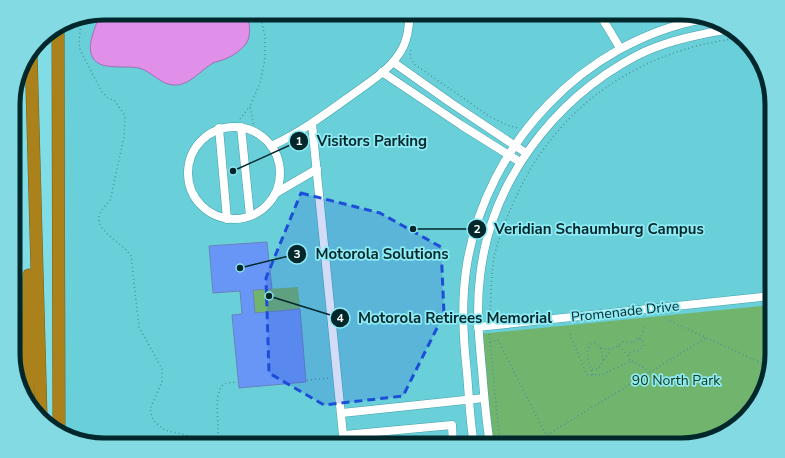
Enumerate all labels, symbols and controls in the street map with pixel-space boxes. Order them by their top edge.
callout: Visitors Parking [289,127,436,154]
text: Visitors Parking [316,131,427,151]
text: 1 [295,133,303,149]
callout: Veridian Schaumburg Campus [467,216,712,243]
text: Veridian Schaumburg Campus [493,219,704,239]
text: 2 [473,221,481,237]
callout: Motorola Solutions [287,240,457,267]
text: Motorola Solutions [315,244,449,264]
text: 3 [293,246,301,262]
street label: Promenade Drive [570,296,680,327]
callout: Motorola Retirees Memorial [330,304,560,331]
text: Motorola Retirees Memorial [358,308,552,328]
text: 4 [336,310,344,326]
park label: 90 North Park [632,371,721,390]

